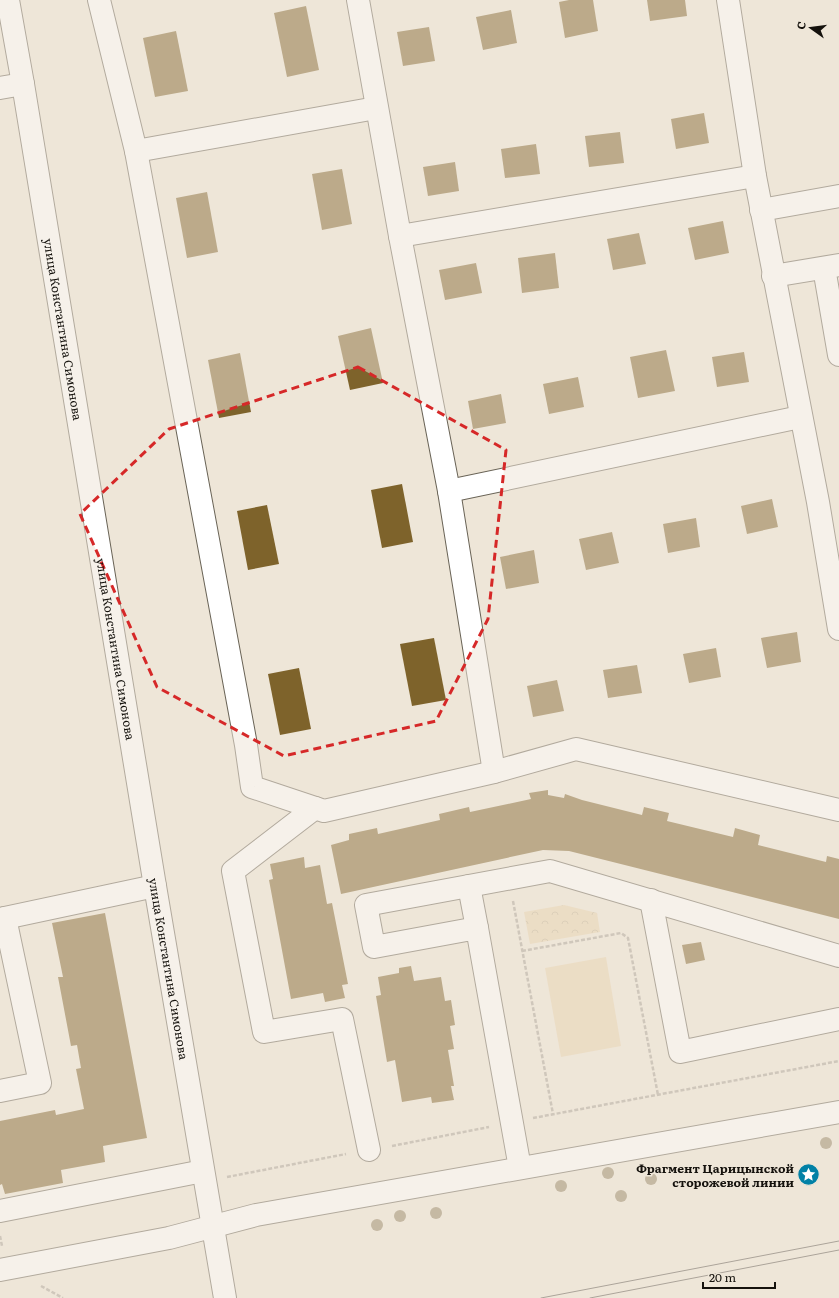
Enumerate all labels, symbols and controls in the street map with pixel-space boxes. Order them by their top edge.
north arrow [791,8,831,48]
text: С [792,19,809,31]
street label: улица Константина Симонова [40,237,87,422]
street label: улица Константина Симонова [92,557,140,742]
street label: улица Константина Симонова [145,876,193,1061]
place label: Фрагмент Царицынской сторожевой линии [636,1159,794,1191]
place icon: Фрагмент Царицынской сторожевой линии [796,1162,822,1188]
scale bar [703,1264,775,1290]
text: 20 m [709,1268,736,1286]

